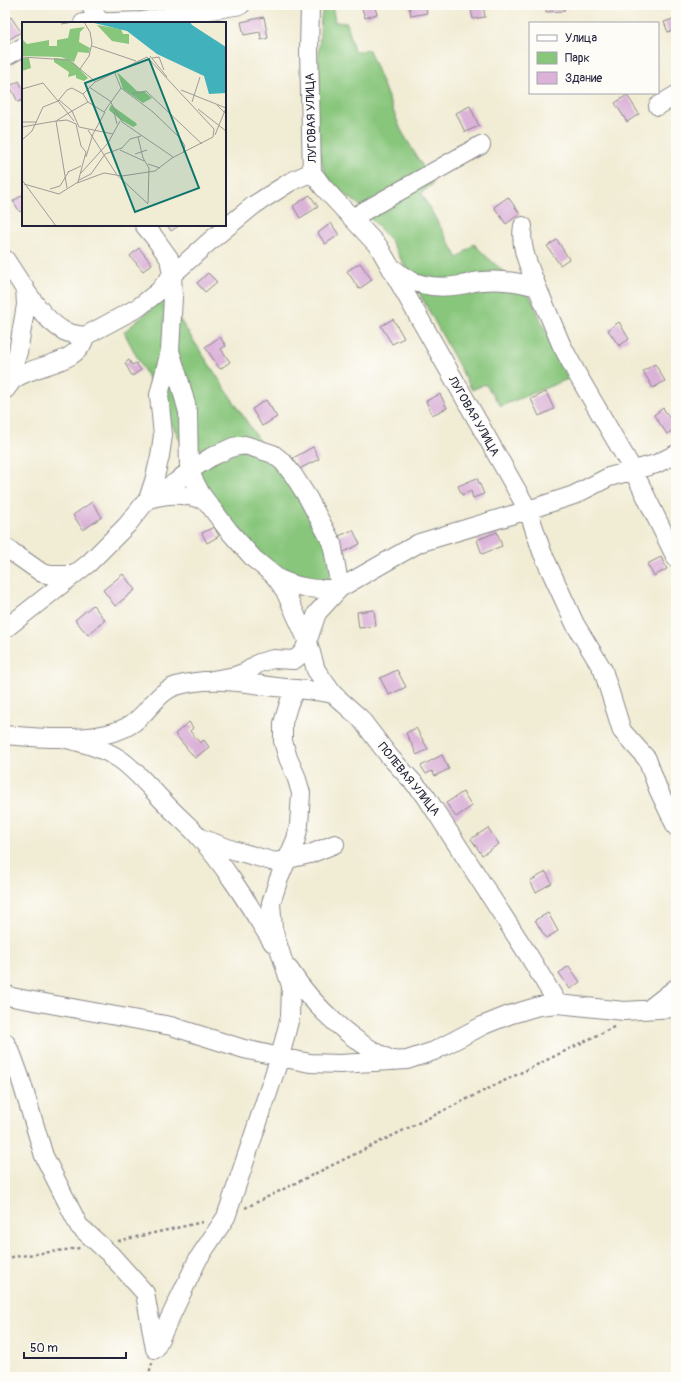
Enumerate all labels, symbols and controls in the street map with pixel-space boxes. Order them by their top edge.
inset map [22,22,226,226]
legend [529,22,659,94]
text: Улица [565,31,597,46]
text: Парк [565,51,590,66]
text: Здание [565,71,602,86]
street label: ЛУГОВАЯ УЛИЦА [302,73,321,164]
street label: ЛУГОВАЯ УЛИЦА [444,373,503,459]
street label: ПОЛЕВАЯ УЛИЦА [374,740,443,819]
scale bar [24,1334,126,1360]
text: 50 m [30,1341,58,1356]

